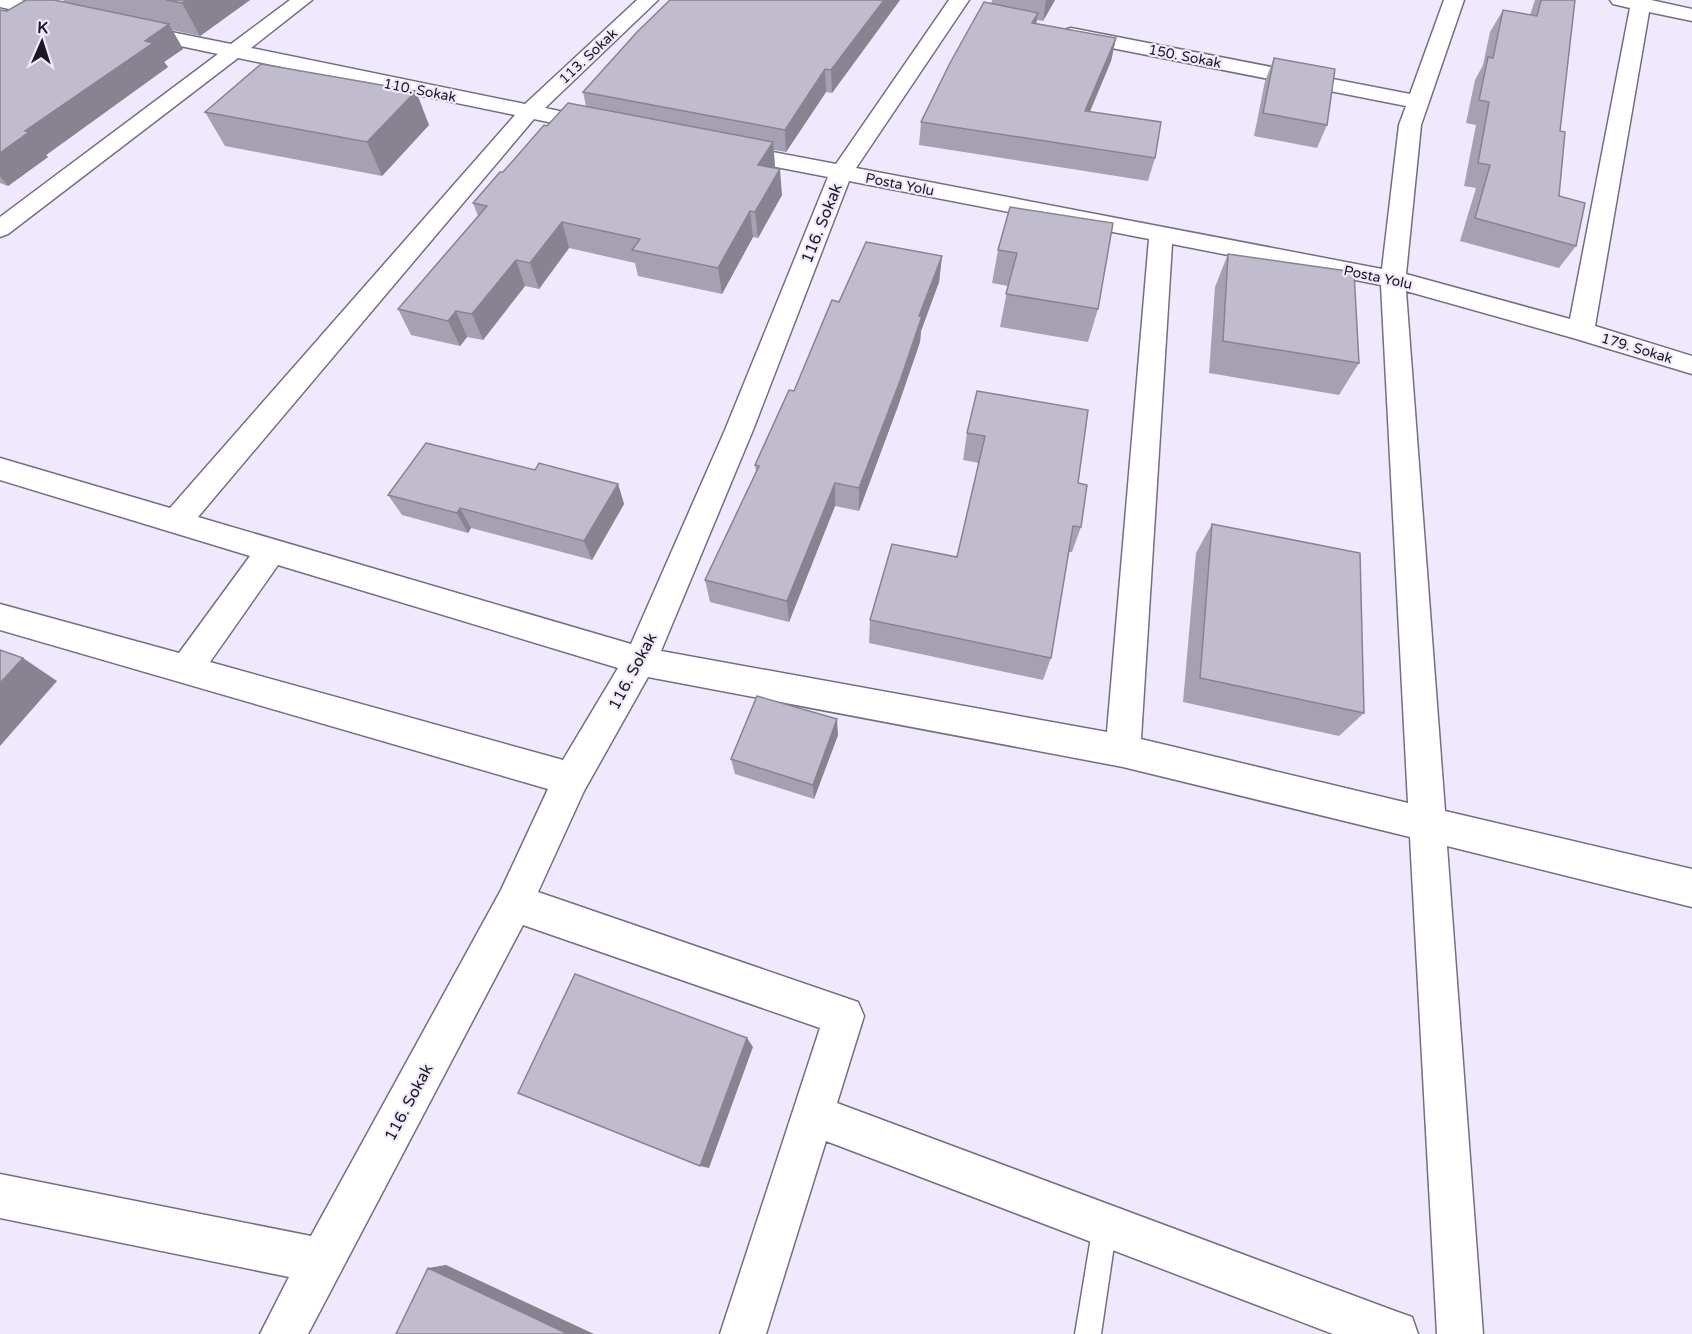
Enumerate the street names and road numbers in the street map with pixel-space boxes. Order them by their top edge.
street label: 113. Sokak [556,25,621,88]
street label: 150. Sokak [1147,41,1223,72]
street label: 110. Sokak [382,75,458,106]
street label: Posta Yolu [864,169,936,199]
street label: 116. Sokak [797,180,847,266]
street label: Posta Yolu [1342,262,1414,293]
street label: 179. Sokak [1599,330,1675,368]
street label: 116. Sokak [604,629,662,713]
street label: 116. Sokak [380,1060,438,1144]

